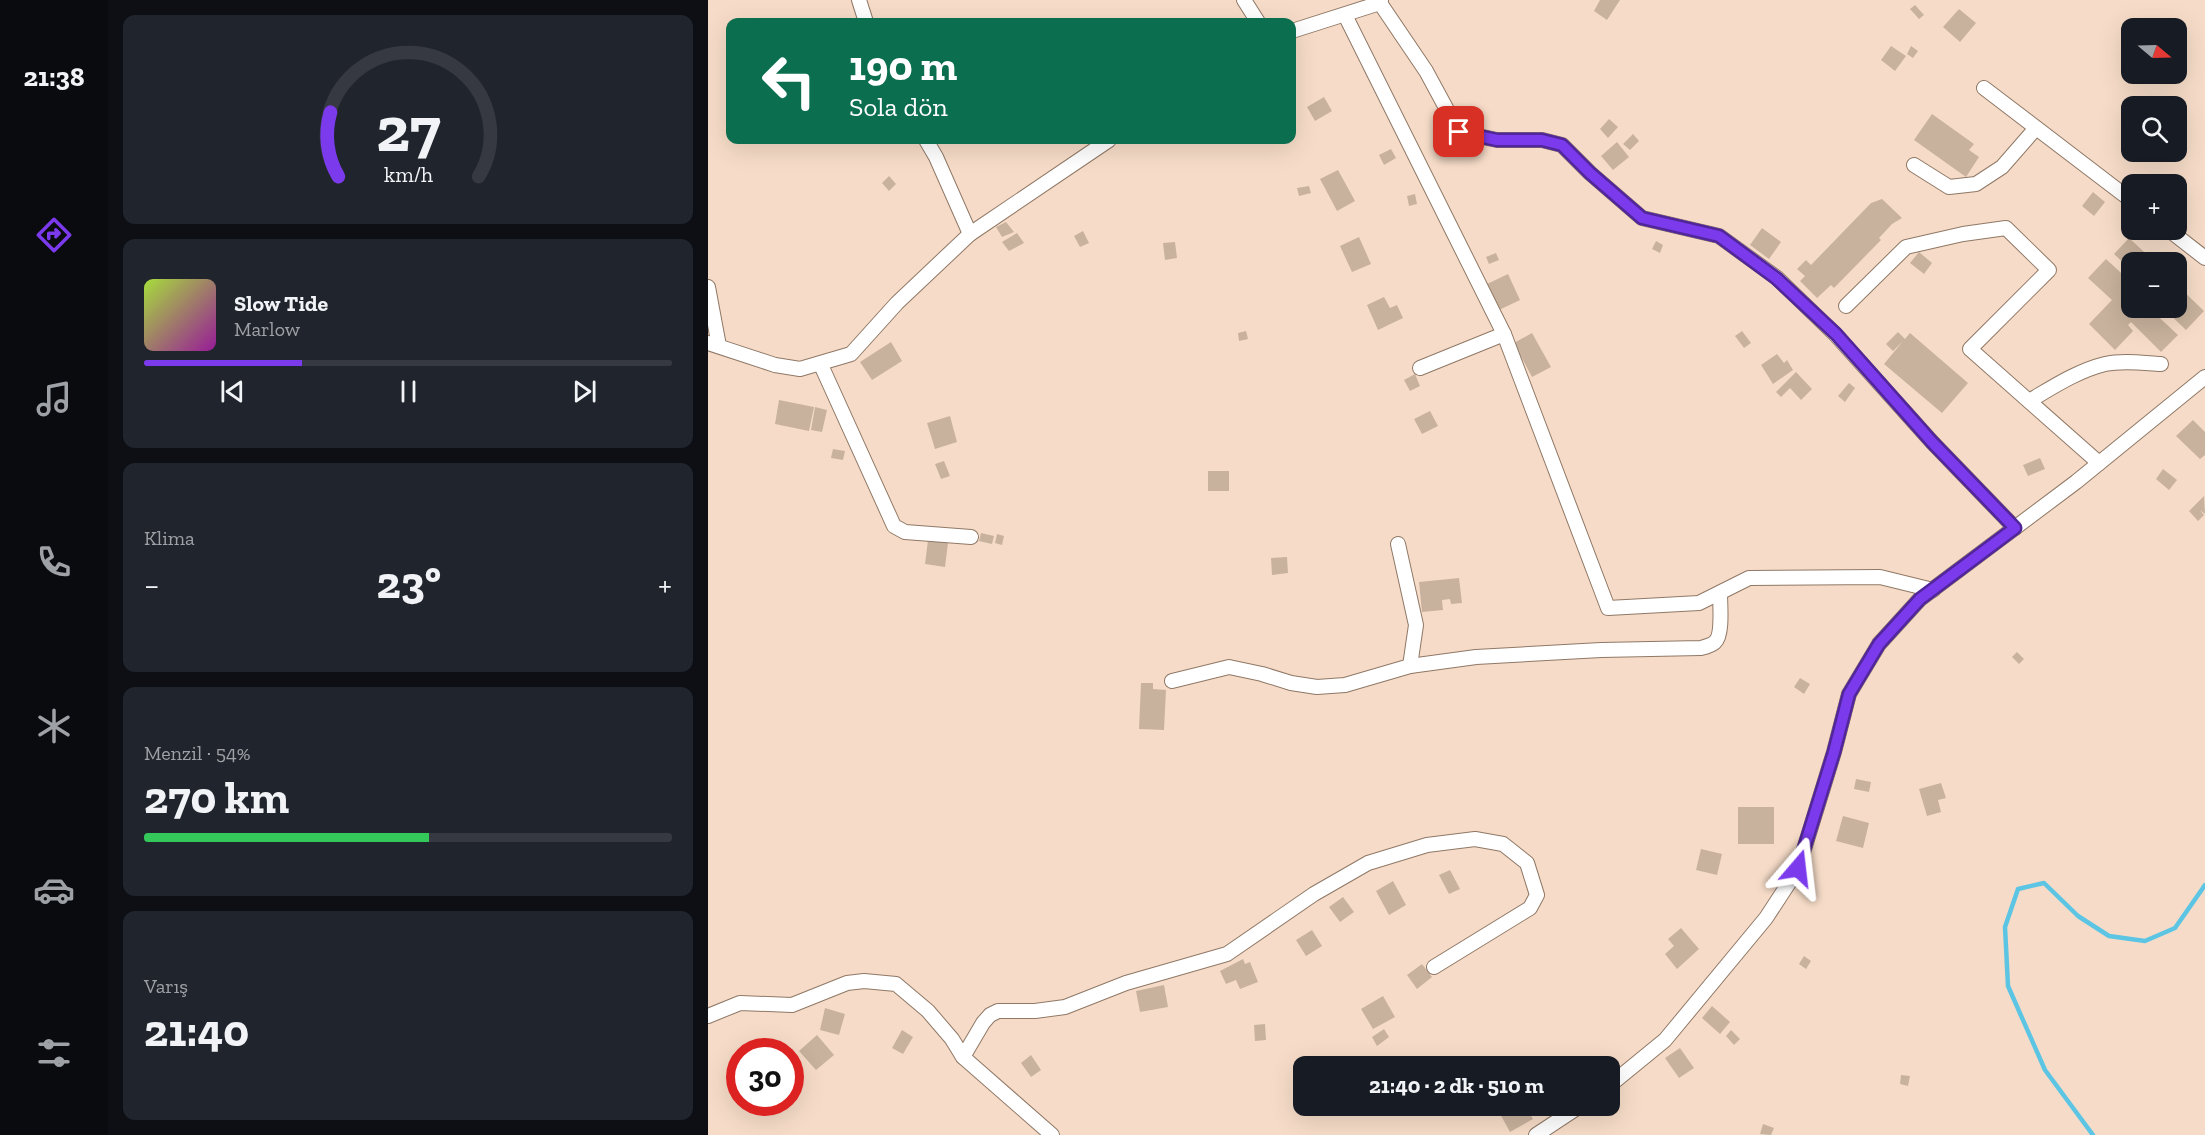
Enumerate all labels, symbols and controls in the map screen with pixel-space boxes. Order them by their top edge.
north arrow [2121,18,2187,84]
map controls [2121,18,2187,318]
text: 190 m [849,40,957,91]
icon: left [750,42,828,120]
text: 21:38 [23,61,85,93]
text: Sola dön [849,91,948,123]
text: 27 [376,92,440,167]
button: search [2121,96,2187,162]
pin [1433,106,1484,157]
icon: arrive [1442,115,1475,148]
text: km/h [384,162,432,187]
button: + [2121,174,2187,240]
icon: directions [33,214,75,256]
button: − [2121,252,2187,318]
text: Slow Tide [234,290,328,317]
text: Marlow [234,317,300,341]
icon: previous [216,375,249,408]
icon: pause [392,375,425,408]
icon: next [568,375,601,408]
icon: music [33,378,75,420]
text: Klima [144,526,195,550]
icon: phone [33,541,75,583]
text: 23° [377,556,441,610]
text: − [144,565,159,604]
text: + [658,565,672,604]
icon: climate [33,705,75,747]
text: Menzil · 54% [144,741,250,765]
text: 270 km [144,771,289,825]
position arrow [1766,836,1830,900]
icon: car [33,869,75,911]
text: Varış [144,974,188,998]
text: 21:40 [144,1004,249,1058]
icon: filters [33,1032,75,1074]
speed limit sign: 30 [726,1038,804,1116]
text: 21:40 · 2 dk · 510 m [1369,1072,1544,1099]

